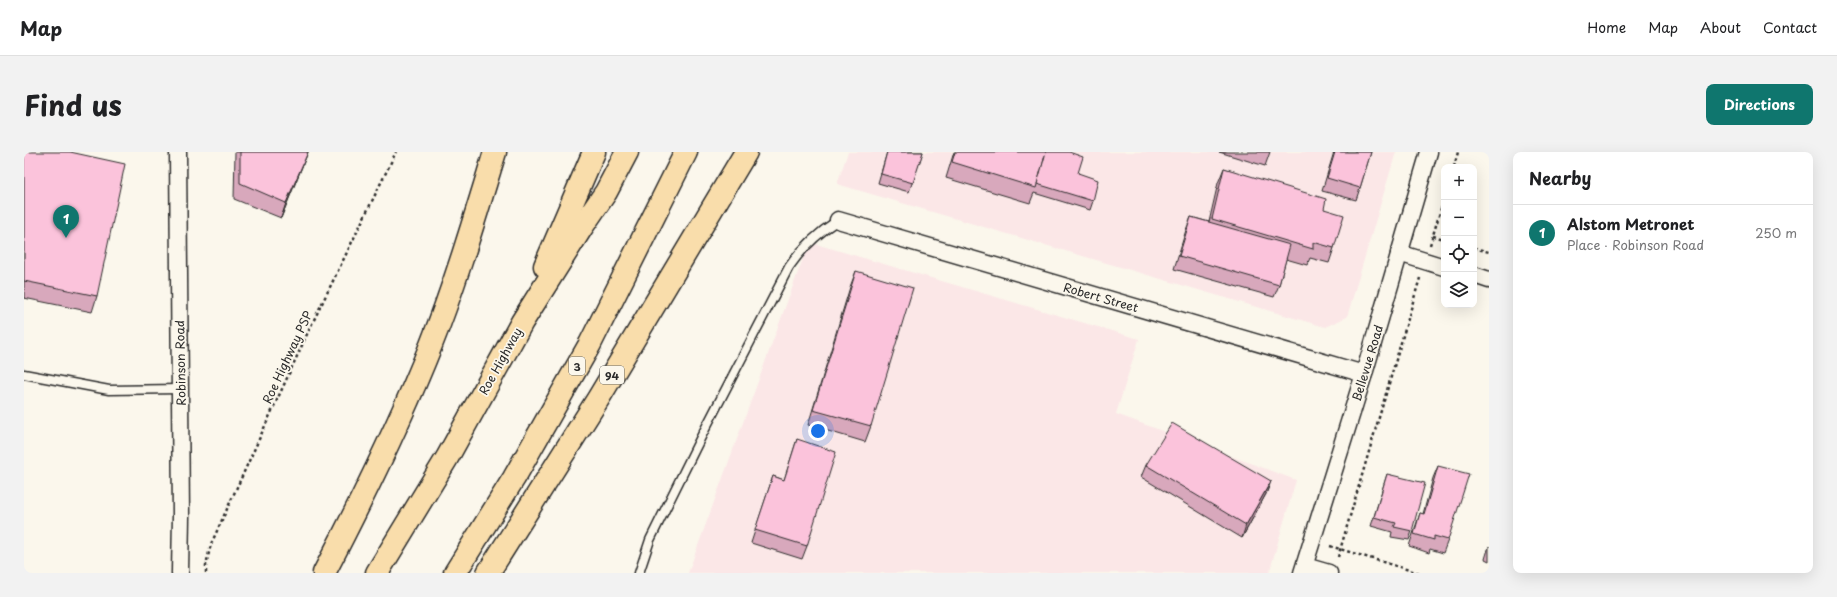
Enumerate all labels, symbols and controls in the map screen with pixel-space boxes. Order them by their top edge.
text: Map [20,14,62,42]
text: Home [1587,17,1626,38]
text: Map [1648,17,1678,38]
text: About [1700,17,1741,38]
text: Contact [1763,17,1817,38]
text: Find us [24,83,122,126]
button: Directions [1706,84,1813,125]
map controls [1441,164,1477,308]
button: + [1441,164,1477,200]
text: Nearby [1529,165,1591,191]
button: − [1441,200,1477,236]
pin: 1 [53,205,79,238]
text: Alstom Metronet [1567,212,1695,235]
text: 1 [1539,223,1545,242]
text: 250 m [1755,223,1797,242]
text: Place · Robinson Road [1567,235,1704,254]
button: locate [1441,236,1477,272]
button: layers [1441,272,1477,308]
street label: Robert Street [1061,278,1141,316]
street label: Roe Highway PSP [258,307,317,407]
street label: Robinson Road [170,320,190,406]
street label: Bellevue Road [1347,322,1387,404]
street label: Roe Highway [474,324,526,398]
road number: 3 [569,357,585,375]
road number: 94 [600,366,624,384]
your location [808,421,828,441]

